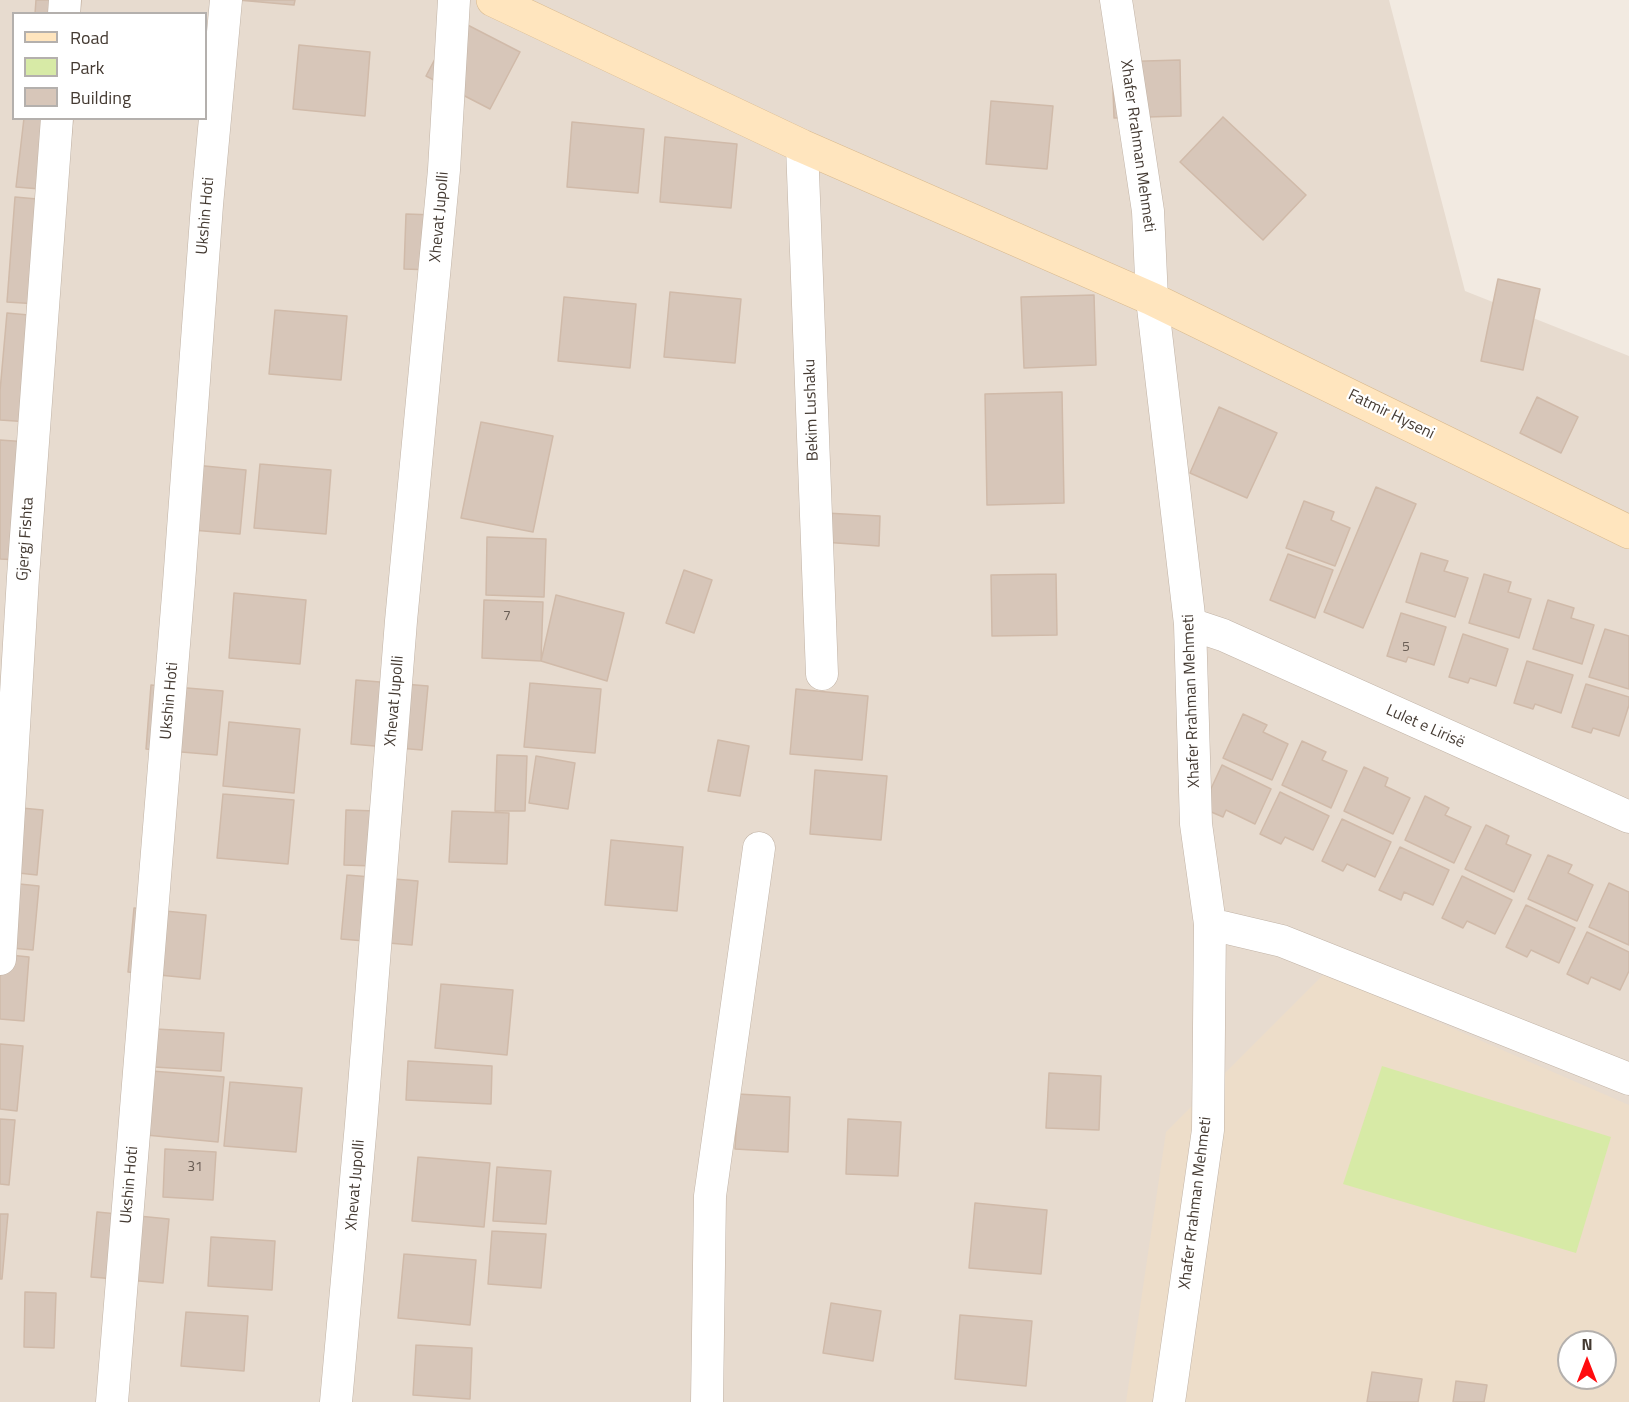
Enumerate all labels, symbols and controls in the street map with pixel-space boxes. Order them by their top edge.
legend [12,12,207,120]
text: Road [70,24,109,51]
text: Park [70,54,104,81]
street label: Xhafer Rrahman Mehmeti [1115,59,1159,233]
text: Building [70,84,131,111]
street label: Xhevat Jupolli [426,171,454,263]
street label: Ukshin Hoti [193,176,219,256]
street label: Bekim Lushaku [801,359,823,461]
street label: Fatmir Hyseni [1345,386,1437,444]
street label: Gjergj Fishta [13,496,39,582]
house number: 7 [503,609,511,625]
street label: Xhafer Rrahman Mehmeti [1179,614,1205,788]
house number: 5 [1402,640,1410,656]
street label: Xhevat Jupolli [381,655,409,747]
street label: Ukshin Hoti [157,661,183,741]
street label: Lulet e Lirisë [1383,701,1467,753]
street label: Xhafer Rrahman Mehmeti [1176,1116,1216,1290]
street label: Xhevat Jupolli [342,1139,370,1231]
street label: Ukshin Hoti [117,1145,143,1225]
house number: 31 [187,1160,203,1176]
north arrow [1557,1330,1617,1390]
text: N [1581,1332,1593,1356]

